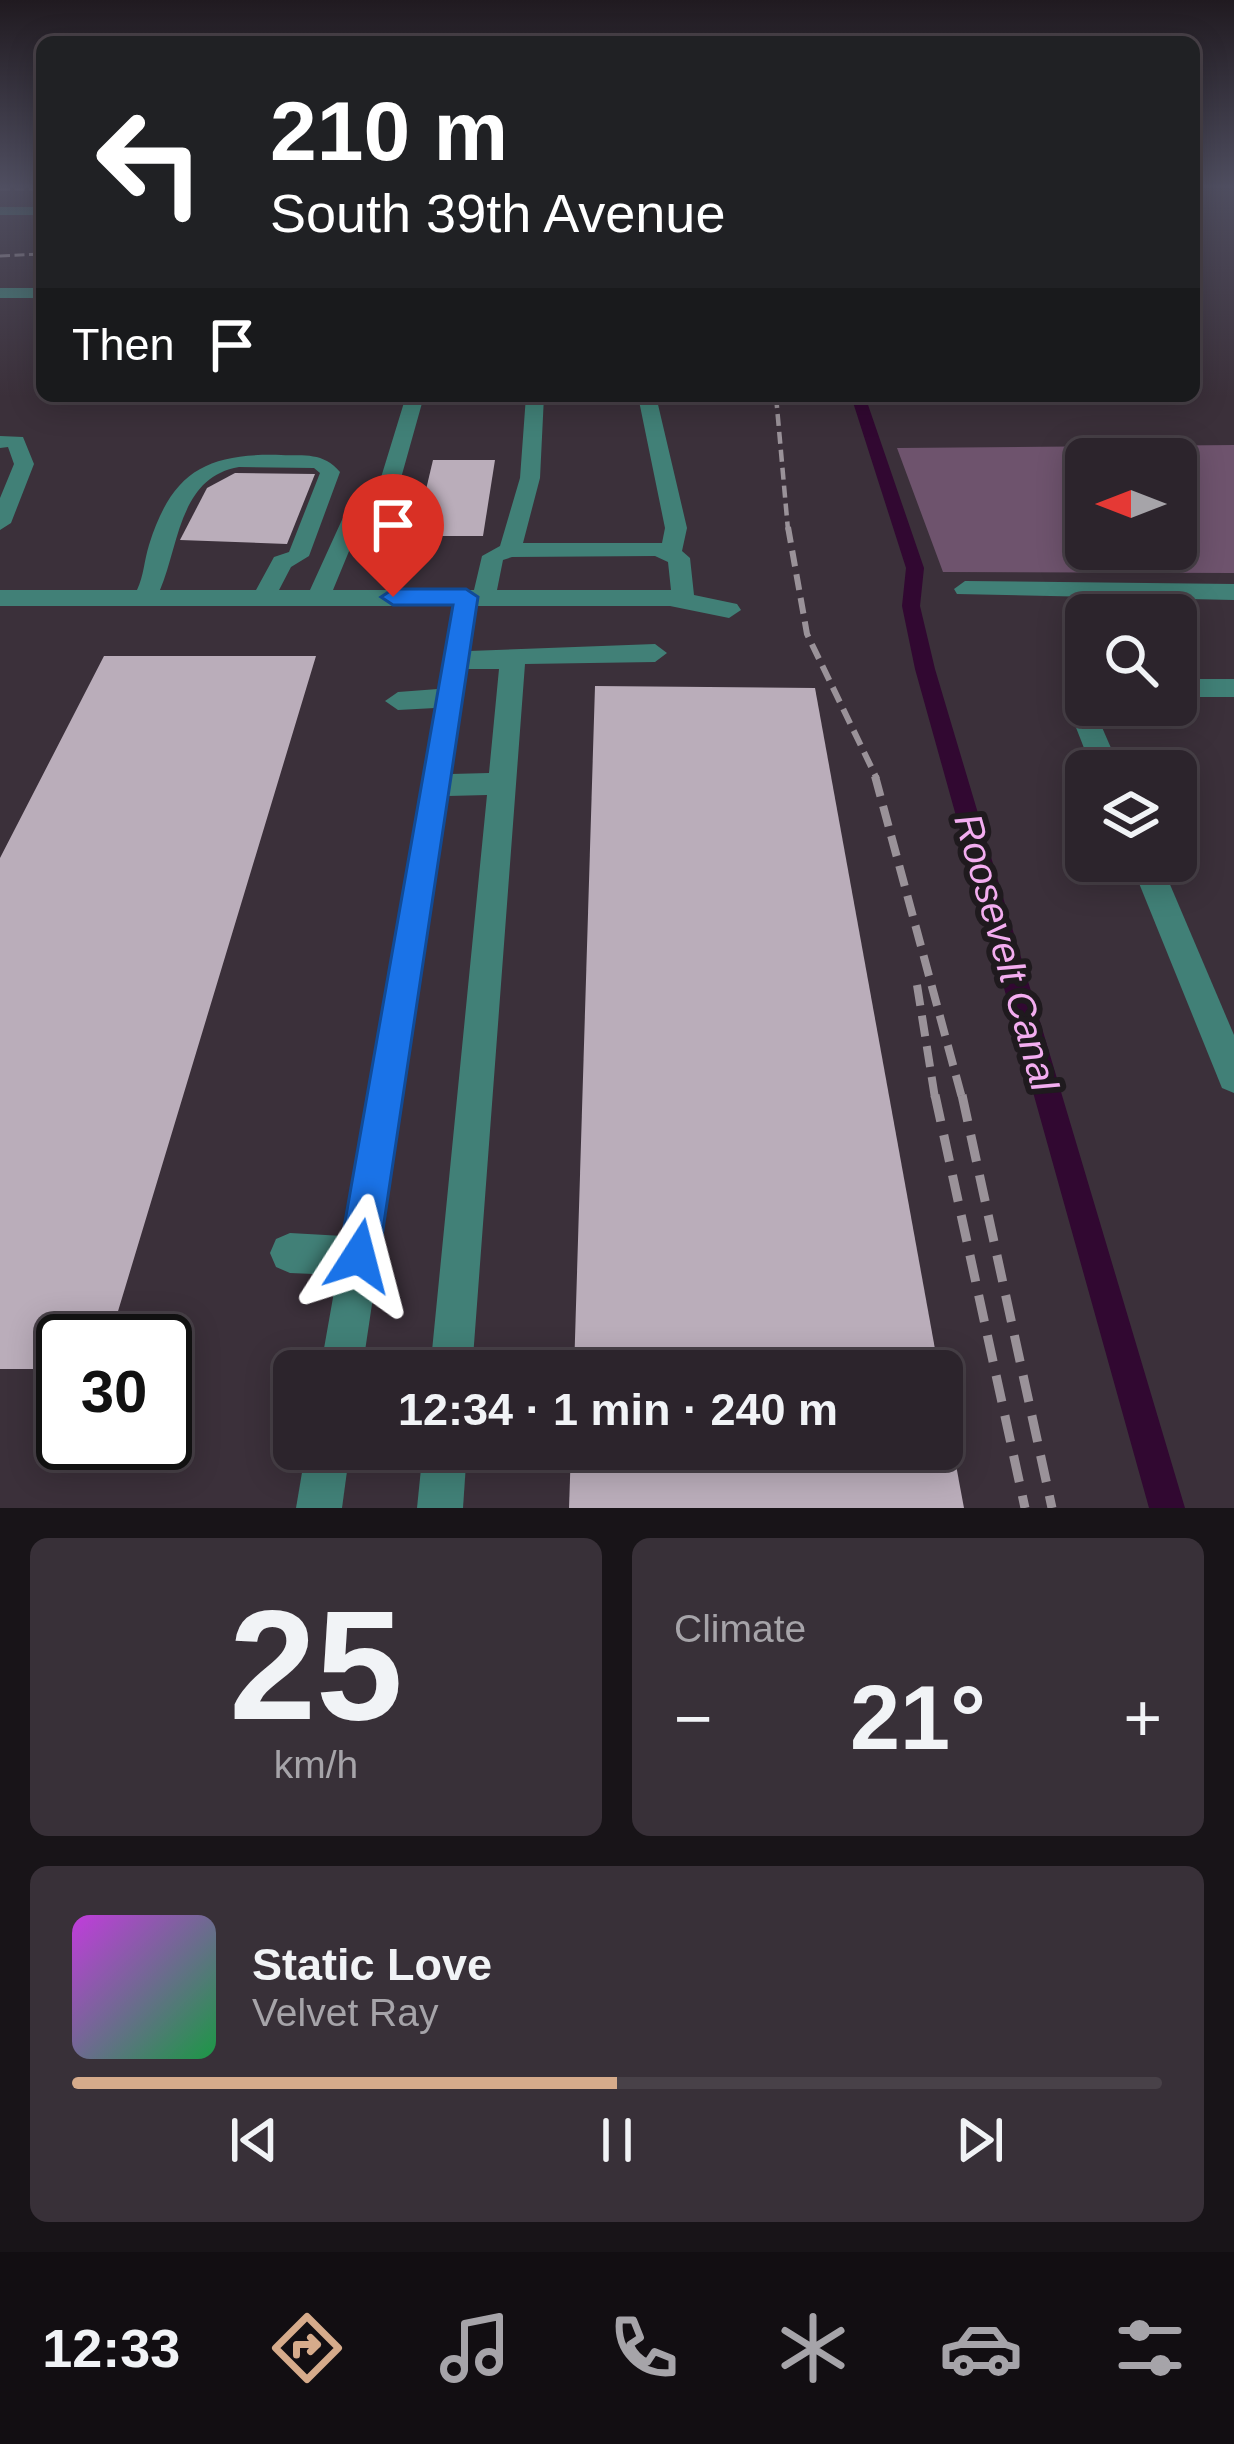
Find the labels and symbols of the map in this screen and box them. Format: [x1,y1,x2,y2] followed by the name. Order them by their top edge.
[1065,438,1197,570] north arrow
[342,474,444,597] pin
[946,809,1067,1097] water label: Roosevelt Canal
[296,1193,422,1319] position arrow
[36,1314,192,1470] speed limit sign: 30

